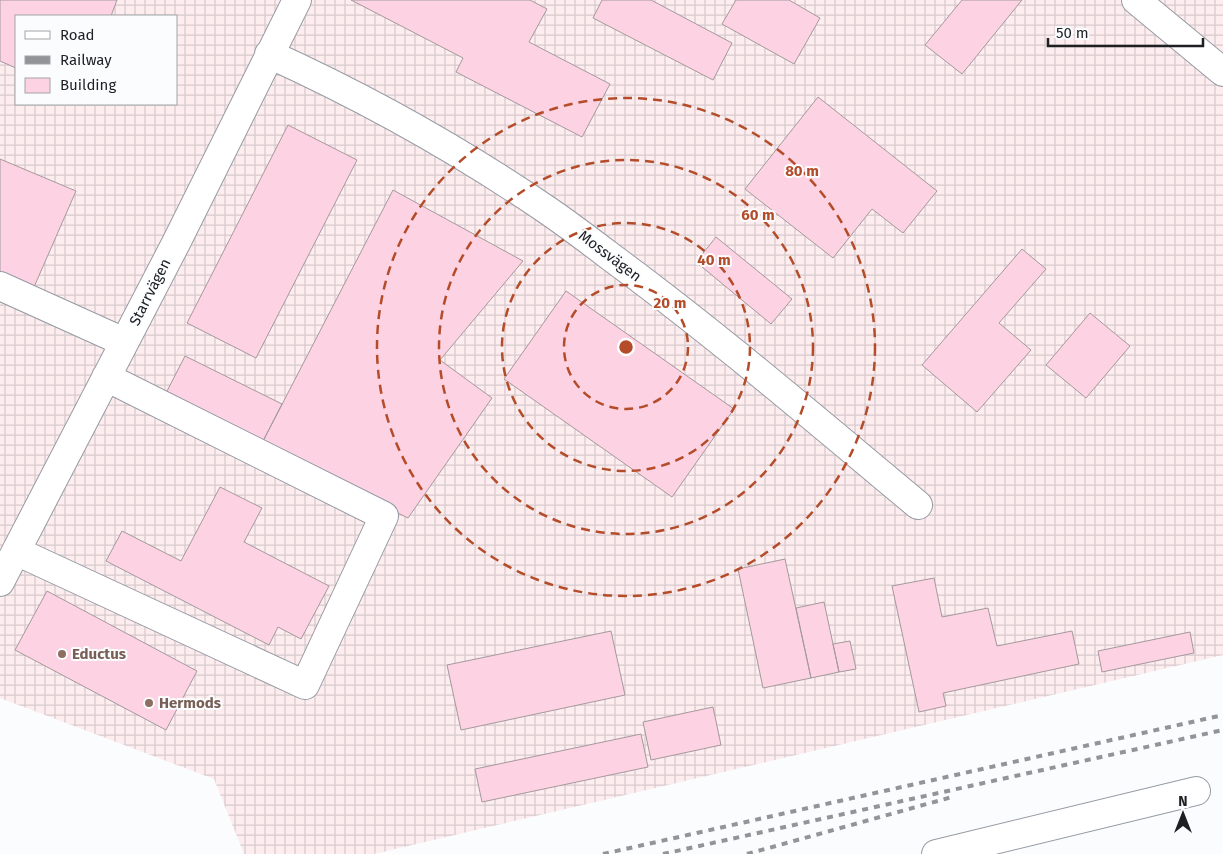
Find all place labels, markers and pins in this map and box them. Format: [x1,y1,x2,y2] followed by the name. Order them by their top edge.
[617,338,635,356] centre of rings
[72,645,126,663] place label: Eductus
[56,648,68,660] marker: Eductus
[159,694,221,712] place label: Hermods
[143,697,155,709] marker: Hermods

